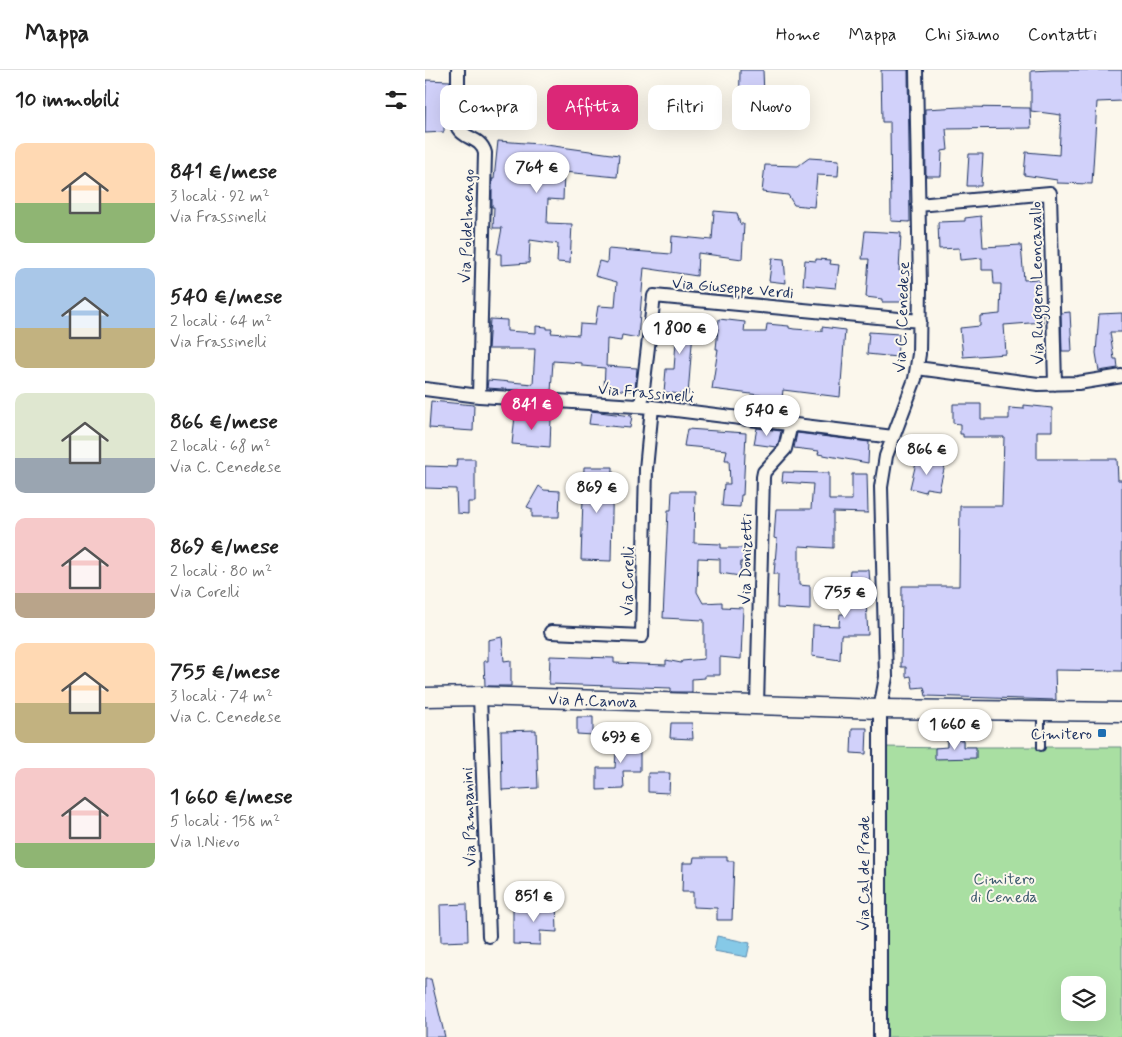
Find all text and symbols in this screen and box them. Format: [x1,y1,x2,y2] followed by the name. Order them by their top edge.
[25,19,89,50] text: Mappa
[776,23,820,47] text: Home
[848,23,897,47] text: Mappa
[925,23,1000,47] text: Chi siamo
[1028,23,1097,47] text: Contatti
[440,85,537,130] chip: Compra
[547,85,638,130] chip: Affitta
[648,85,722,130] chip: Filtri
[732,85,810,130] chip: Nuovo
[15,86,120,114] text: 10 immobili
[382,86,410,114] icon: filters
[502,152,572,194] pin: 764 €
[516,157,558,178] text: 764 €
[170,158,277,186] text: 841 €/mese
[55,163,115,223] icon: home
[455,169,480,283] street label: Via Poldelmengo
[170,186,270,207] text: 3 locali · 92 m²
[1026,201,1050,365] street label: Via Ruggero Leoncavallo
[170,207,267,228] text: Via Frassinelli
[890,261,915,373] street label: Via C. Cenedese
[671,273,795,304] street label: Via Giuseppe Verdi
[170,283,283,311] text: 540 €/mese
[55,288,115,348] icon: home
[170,311,272,332] text: 2 locali · 64 m²
[634,312,726,355] pin: 1 800 €
[653,318,707,339] text: 1 800 €
[170,332,267,353] text: Via Frassinelli
[597,379,695,408] street label: Via Frassinelli
[497,388,567,431] pin: 841 €
[512,394,552,415] text: 841 €
[732,394,802,437] pin: 540 €
[745,400,789,421] text: 540 €
[170,408,278,436] text: 866 €/mese
[55,413,115,473] icon: home
[892,434,962,476] pin: 866 €
[170,436,271,457] text: 2 locali · 68 m²
[907,439,947,460] text: 866 €
[170,457,281,478] text: Via C. Cenedese
[562,472,632,514] pin: 869 €
[576,477,618,498] text: 869 €
[735,513,758,605] street label: Via Donizetti
[170,533,279,561] text: 869 €/mese
[55,538,115,598] icon: home
[617,546,640,616] street label: Via Corelli
[170,561,272,582] text: 2 locali · 80 m²
[810,576,880,619] pin: 755 €
[170,582,240,603] text: Via Corelli
[824,582,866,603] text: 755 €
[170,658,280,686] text: 755 €/mese
[55,663,115,723] icon: home
[170,686,273,707] text: 3 locali · 74 m²
[548,689,638,713] street label: Via A.Canova
[170,707,281,728] text: Via C. Cenedese
[909,708,1001,751] pin: 1 660 €
[929,714,981,735] text: 1 660 €
[586,722,656,764] pin: 693 €
[1030,724,1092,745] place label: Cimitero
[601,727,641,748] text: 693 €
[1096,727,1108,739] marker: Cimitero
[457,767,482,867] street label: Via Pampanini
[170,783,293,811] text: 1 660 €/mese
[55,788,115,848] icon: home
[170,811,280,832] text: 5 locali · 158 m²
[854,815,875,931] street label: Via Cal de Prade
[170,832,240,853] text: Via I.Nievo
[971,869,1037,908] park label: Cimitero di Ceneda
[499,880,569,923] pin: 851 €
[515,886,553,907] text: 851 €
[1061,976,1106,1021] map controls
[1061,976,1106,1021] button: layers

